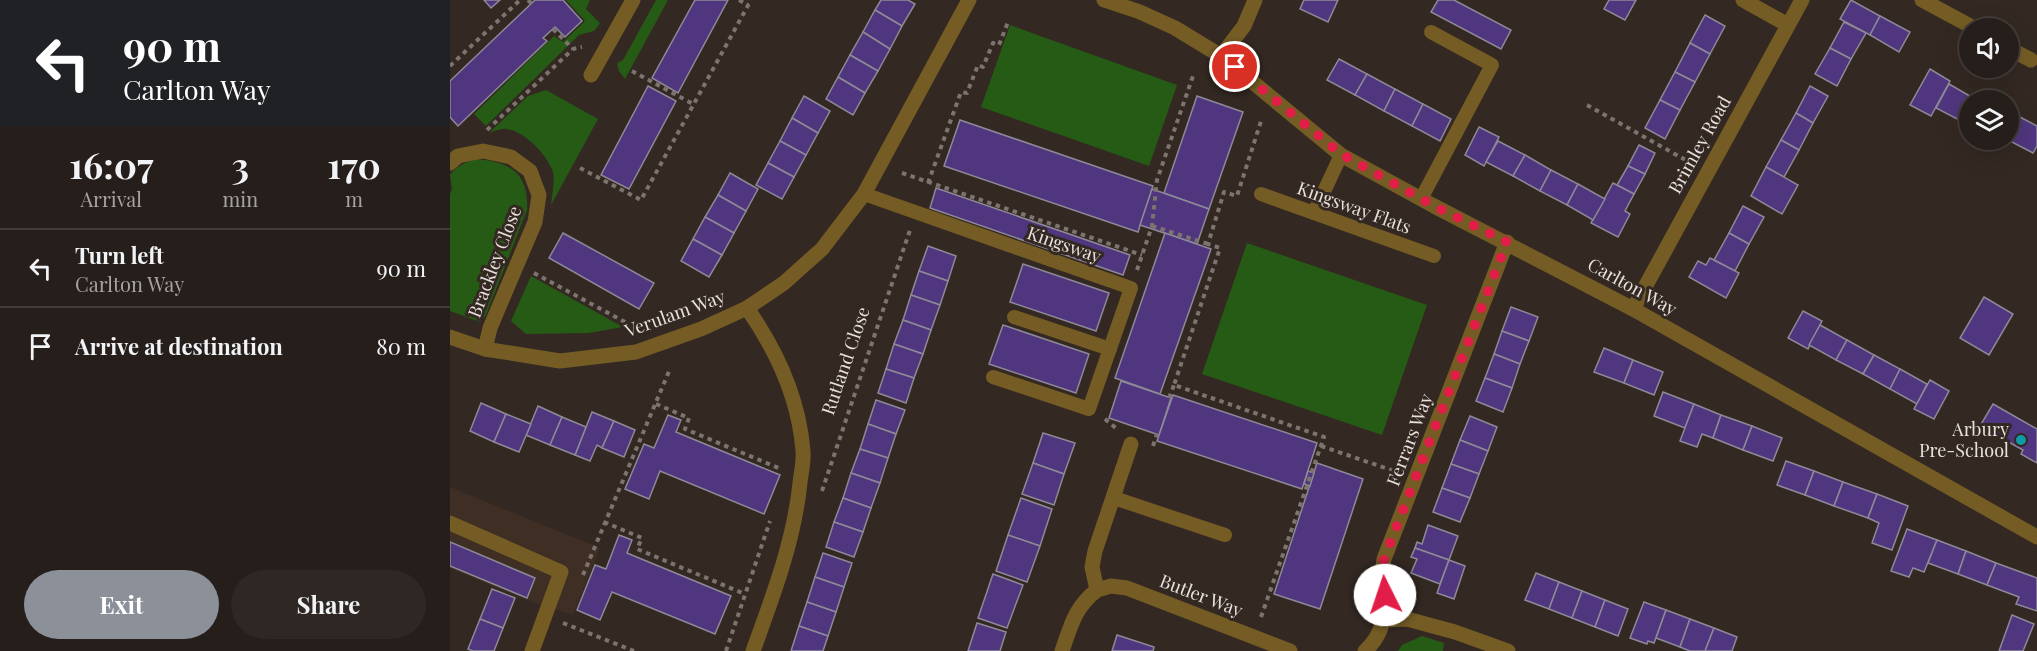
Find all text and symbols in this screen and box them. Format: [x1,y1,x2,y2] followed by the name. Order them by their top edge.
[123,17,221,73] text: 90 m
[1959,18,2019,150] map controls
[1959,18,2019,78] button: sound
[24,24,102,102] icon: left
[1209,41,1260,92] pin
[1218,50,1251,83] icon: arrive
[123,71,271,107] text: Carlton Way
[1959,90,2019,150] button: layers
[1662,91,1736,198] street label: Brimley Road
[69,140,153,188] text: 16:07
[232,140,249,188] text: 3
[327,140,381,188] text: 170
[1294,175,1415,239] street label: Kingsway Flats
[80,185,142,212] text: Arrival
[223,185,258,212] text: min
[345,185,363,212] text: m
[462,202,526,321] street label: Brackley Close
[1024,220,1105,268] street label: Kingsway
[75,240,164,270] text: Turn left
[24,252,57,285] icon: left
[1584,252,1681,320] street label: Carlton Way
[377,253,426,283] text: 90 m
[75,270,184,297] text: Carlton Way
[620,284,728,343] street label: Verulam Way
[815,304,875,418] street label: Rutland Close
[24,330,57,363] icon: arrive
[75,331,283,361] text: Arrive at destination
[376,331,426,361] text: 80 m
[1380,390,1438,489] street label: Ferrars Way
[1919,417,2009,462] place label: Arbury Pre-School
[2014,433,2028,447] marker: Arbury Pre-School
[1353,563,1417,627] position arrow
[1156,568,1246,622] street label: Butler Way
[24,570,219,639] button: Exit
[231,570,426,639] button: Share

